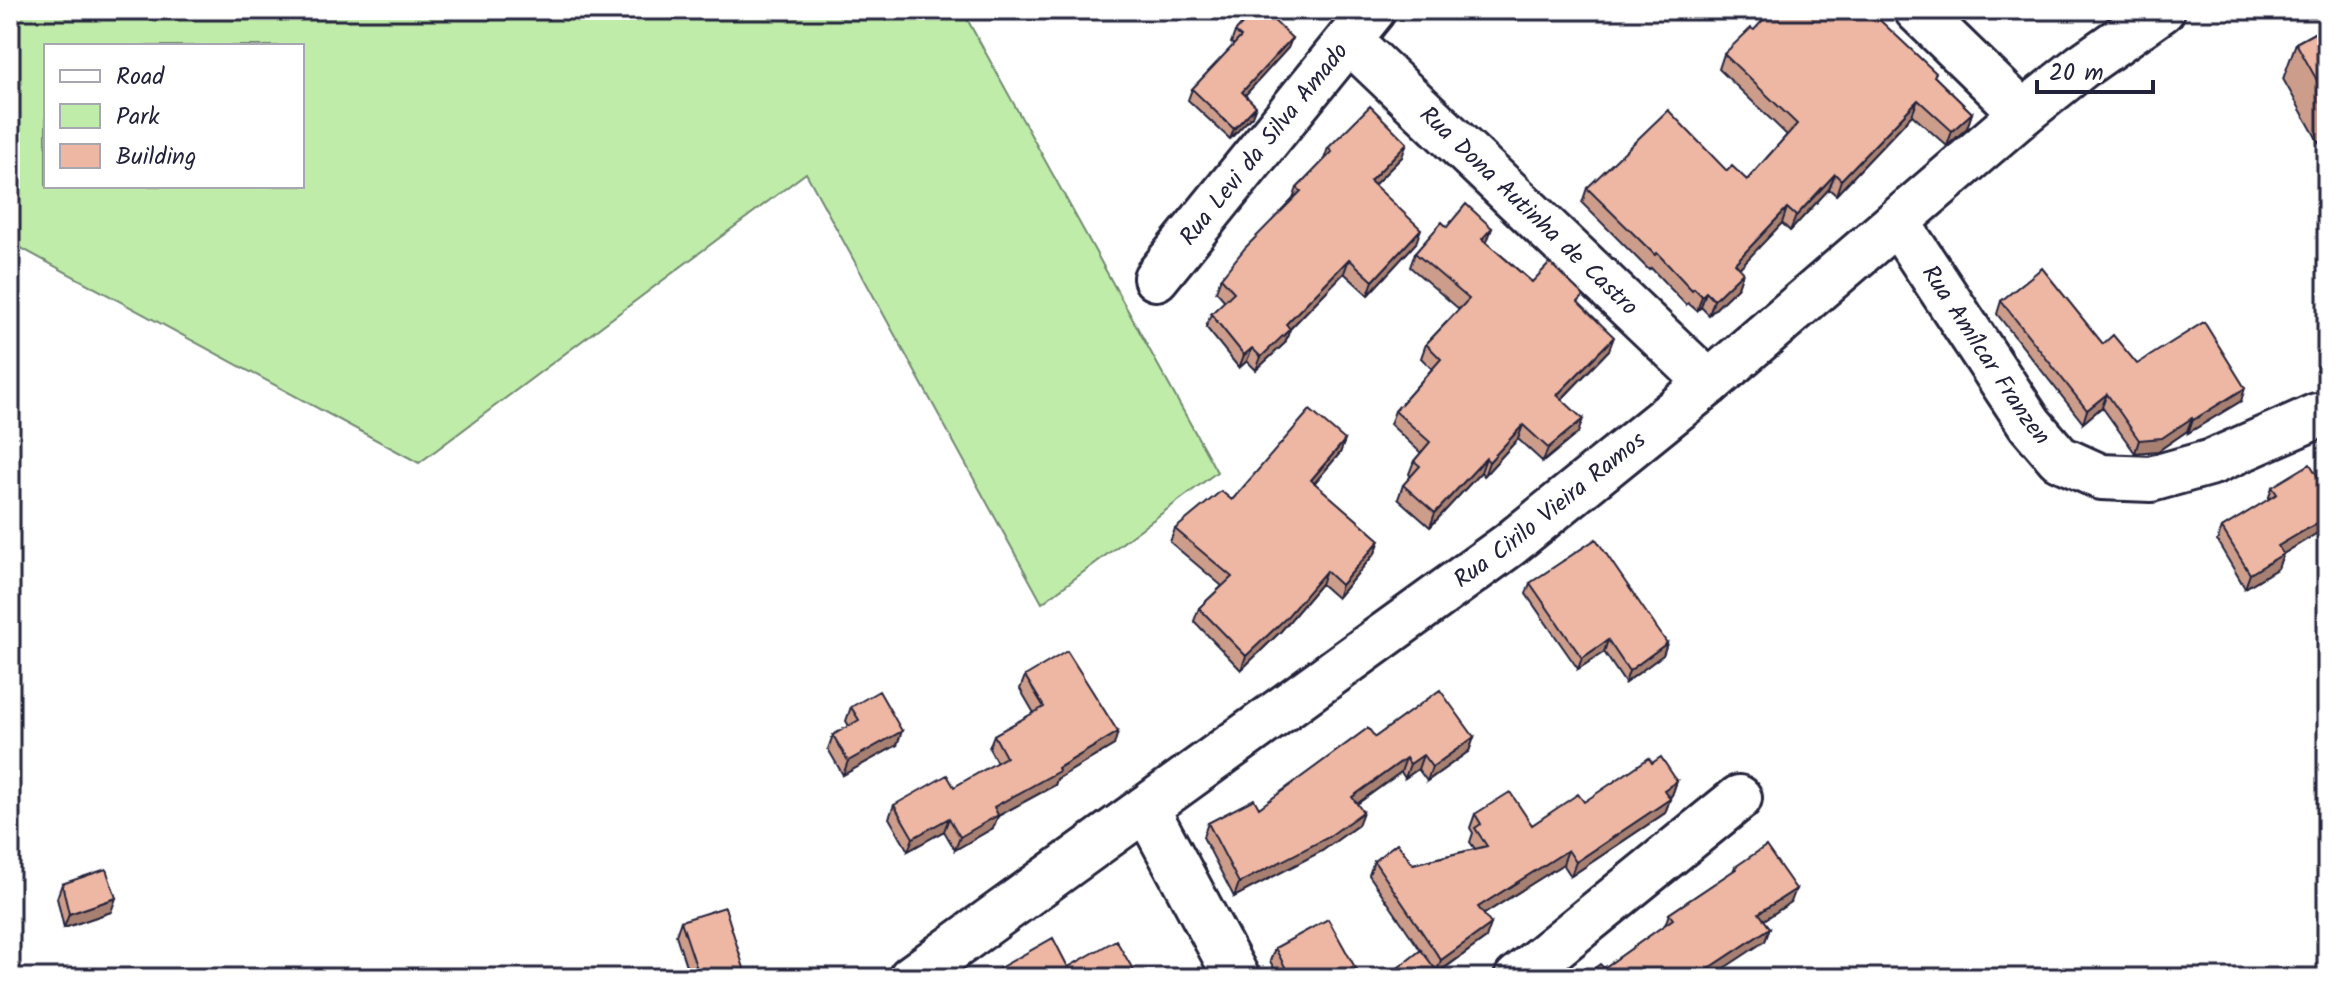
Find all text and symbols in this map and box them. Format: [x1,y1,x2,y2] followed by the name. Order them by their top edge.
[1170,34,1359,255] street label: Rua Levi da Silva Amado
[44,44,304,188] legend
[2037,44,2153,94] scale bar
[2049,54,2104,93] text: 20 m
[116,58,165,97] text: Road
[1410,97,1647,326] street label: Rua Dona Autinha de Castro
[116,98,160,137] text: Park
[116,138,196,177] text: Building
[1911,257,2060,454] street label: Rua Amílcar Franzen
[1445,422,1655,599] street label: Rua Cirilo Vieira Ramos

